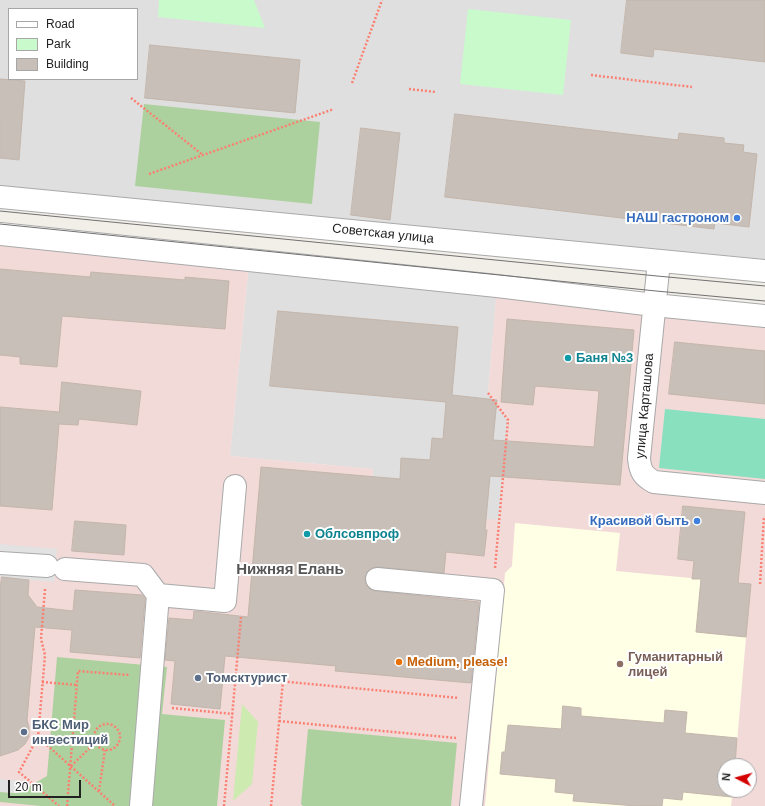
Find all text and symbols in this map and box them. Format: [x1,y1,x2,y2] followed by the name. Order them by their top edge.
[8,8,138,80] legend
[46,17,75,31] text: Road
[46,37,71,51] text: Park
[46,57,89,71] text: Building
[626,210,729,226] place label: НАШ гастроном
[732,213,742,223] marker: НАШ гастроном
[331,221,435,247] street label: Советская улица
[576,350,633,366] place label: Баня №3
[563,353,573,363] marker: Баня №3
[633,353,657,459] street label: улица Карташова
[590,513,689,529] place label: Красивой быть
[692,516,702,526] marker: Красивой быть
[315,526,399,542] place label: Облсовпроф
[302,529,312,539] marker: Облсовпроф
[236,561,344,579] district label: Нижняя Елань
[628,649,723,680] place label: Гуманитарный лицей
[407,654,508,670] place label: Medium, please!
[394,657,404,667] marker: Medium, please!
[615,659,625,669] marker: Гуманитарный лицей
[206,670,287,686] place label: Томсктурист
[193,673,203,683] marker: Томсктурист
[32,717,108,748] place label: БКС Мир инвестиций
[19,727,29,737] marker: БКС Мир инвестиций
[717,758,757,798] north arrow
[10,772,83,798] scale bar
[720,772,732,781] text: N
[15,780,42,794] text: 20 m

